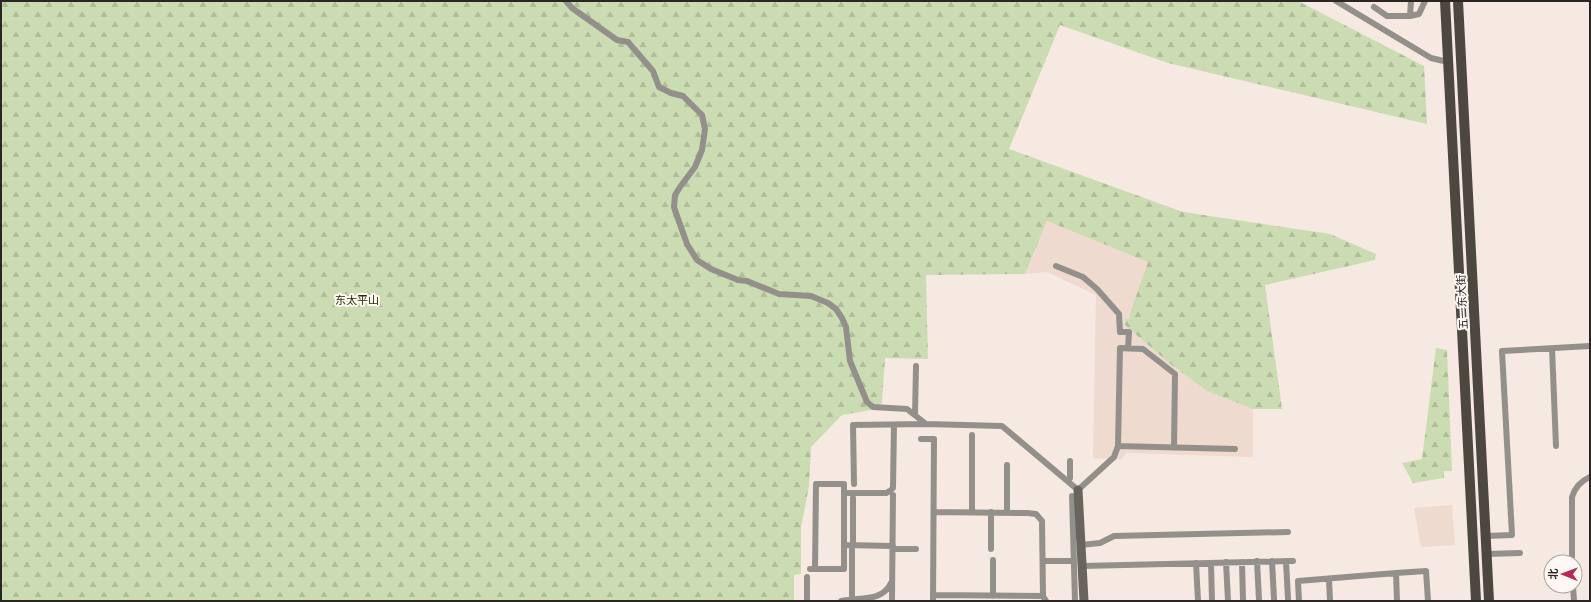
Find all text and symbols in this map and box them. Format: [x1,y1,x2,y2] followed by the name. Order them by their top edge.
[1455,274,1469,330] street label: 五一东大街
[335,294,379,306] park label: 东太平山
[1543,554,1583,594] north arrow
[1547,568,1559,579] text: 北

